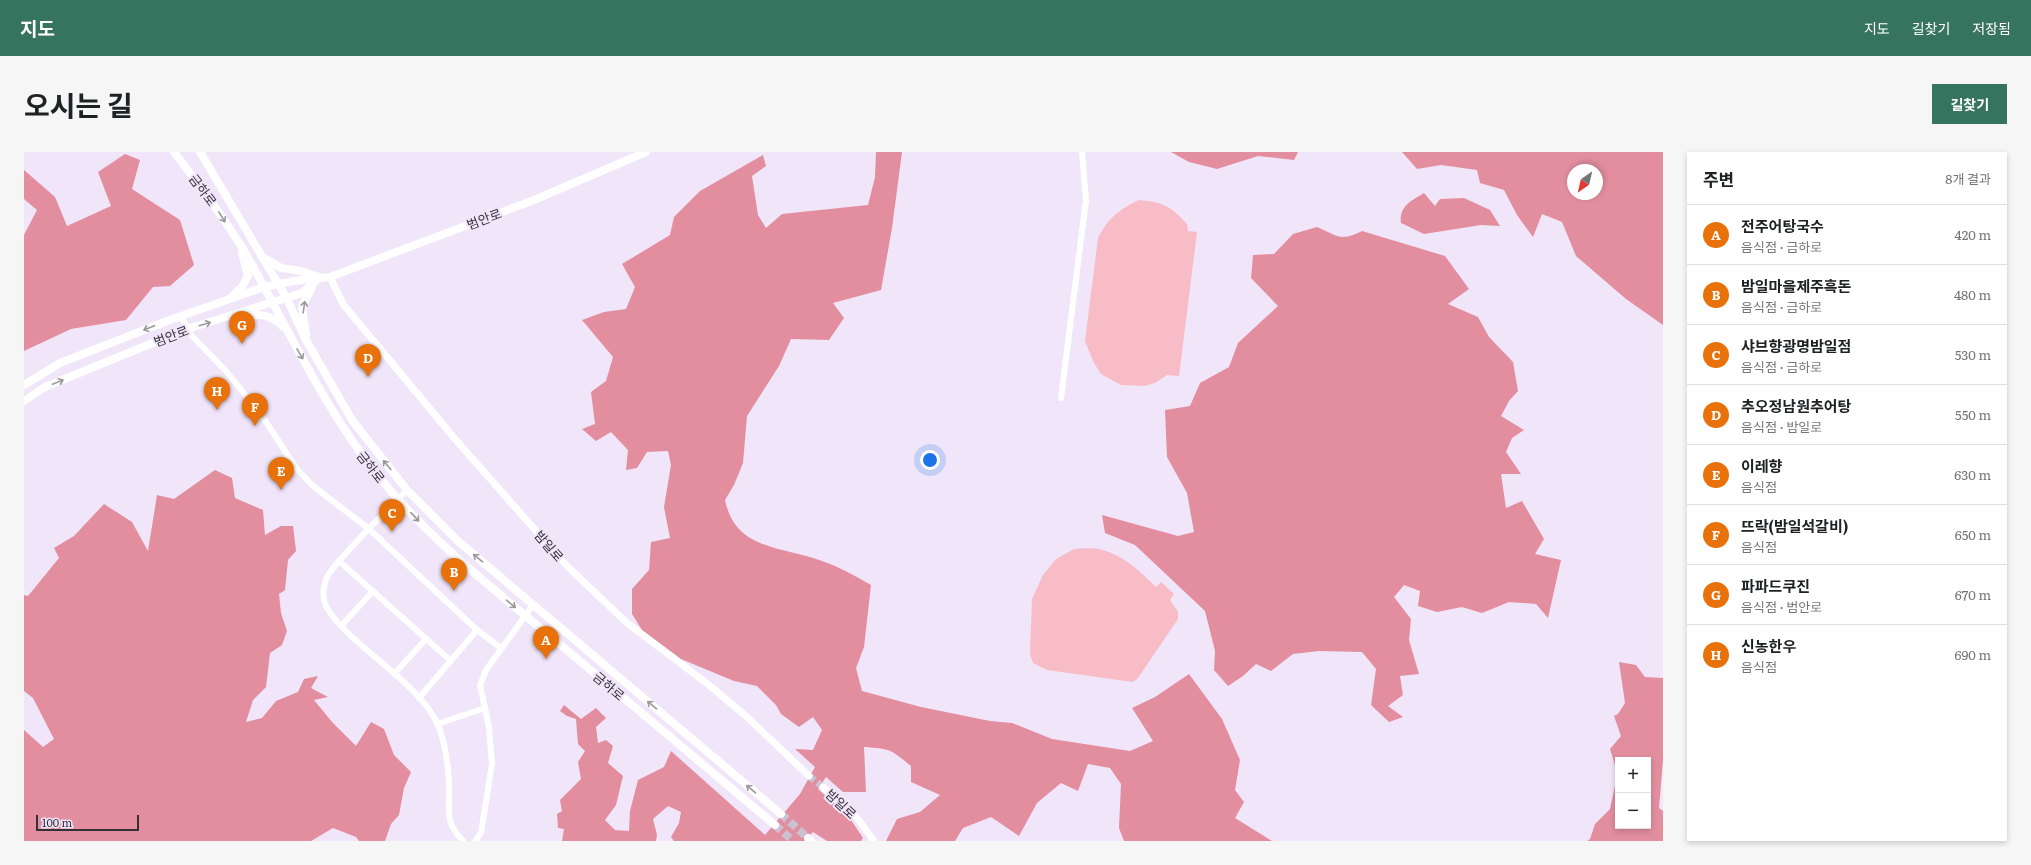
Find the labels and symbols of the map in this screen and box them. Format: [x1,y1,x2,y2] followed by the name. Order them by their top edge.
[1567,164,1603,200] north arrow
[185,170,222,210] street label: 금하로
[464,203,504,234] street label: 범안로
[219,211,227,223] one-way arrow
[300,300,308,313] one-way arrow
[229,311,255,344] pin: G
[151,320,191,351] street label: 범안로
[198,320,211,327] one-way arrow
[143,325,155,333] one-way arrow
[355,344,381,377] pin: D
[297,348,305,360] one-way arrow
[51,377,63,385] one-way arrow
[204,377,230,410] pin: H
[242,393,268,426] pin: F
[353,447,390,487] street label: 금하로
[920,450,940,470] your location
[268,457,294,490] pin: E
[382,460,391,471] one-way arrow
[379,499,405,532] pin: C
[410,512,419,522] one-way arrow
[530,526,568,565] street label: 밤일로
[472,554,483,563] one-way arrow
[441,558,467,591] pin: B
[506,600,517,608] one-way arrow
[533,626,559,659] pin: A
[589,667,629,704] street label: 금하로
[647,701,657,710] one-way arrow
[822,784,861,823] street label: 밤일로
[746,785,756,794] one-way arrow
[36,813,139,832] scale bar

